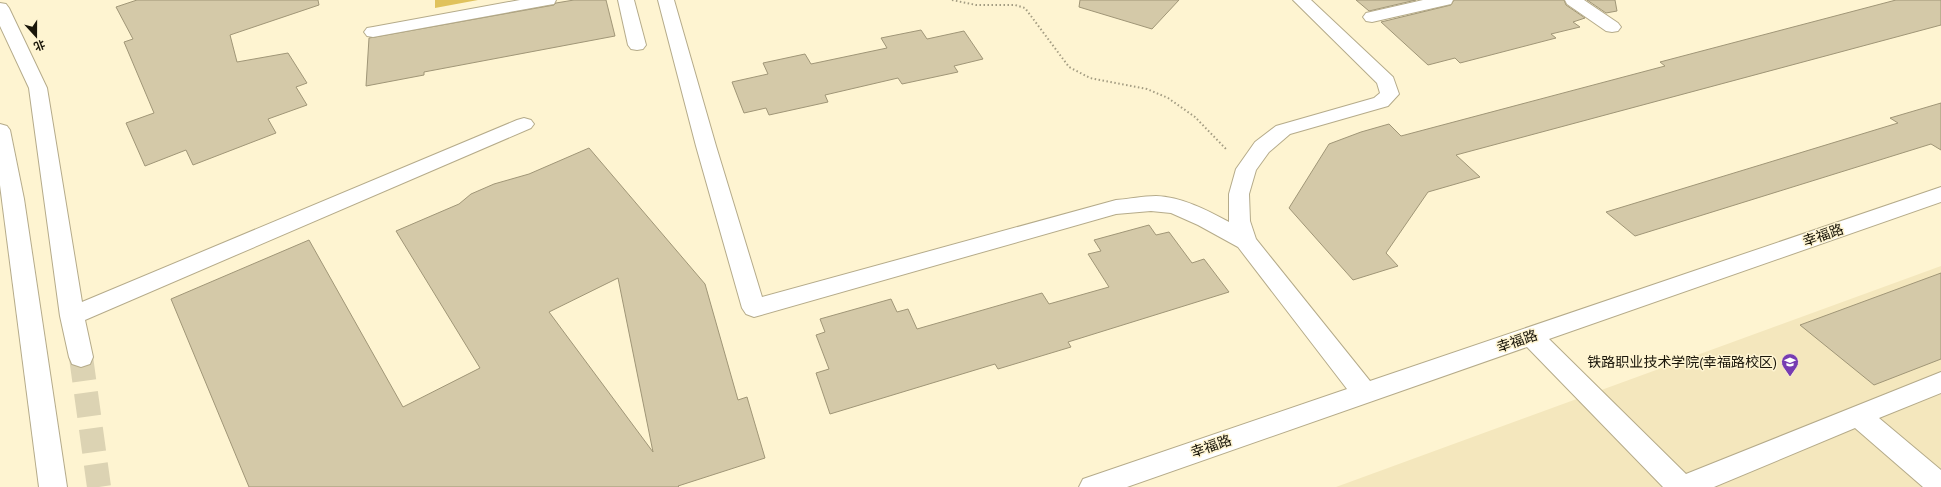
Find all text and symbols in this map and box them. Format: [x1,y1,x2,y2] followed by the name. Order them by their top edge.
[16,16,56,56] north arrow
[32,37,47,54] text: 北
[1800,220,1846,250] street label: 幸福路
[1494,326,1540,356] street label: 幸福路
[1780,352,1800,377] school or university icon: 铁路职业技术学院(幸福路校区)
[1587,353,1777,371] place label: 铁路职业技术学院(幸福路校区)
[1188,431,1234,461] street label: 幸福路

